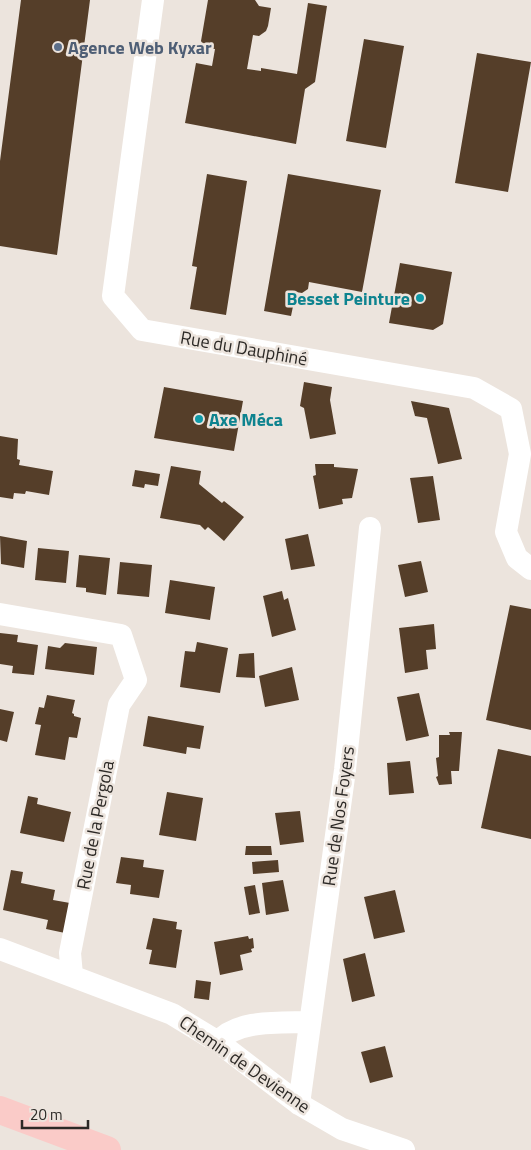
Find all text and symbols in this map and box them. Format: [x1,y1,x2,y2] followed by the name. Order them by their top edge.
[68,34,212,61] place label: Agence Web Kyxar
[52,41,64,53] marker: Agence Web Kyxar
[286,285,410,312] place label: Besset Peinture
[414,292,426,304] marker: Besset Peinture
[178,324,310,372] street label: Rue du Dauphiné
[209,406,283,433] place label: Axe Méca
[193,413,205,425] marker: Axe Méca
[315,744,361,888] street label: Rue de Nos Foyers
[69,758,121,892] street label: Rue de la Pergola
[174,1009,316,1119] street label: Chemin de Devienne
[22,1098,89,1130] scale bar
[30,1103,63,1126] text: 20 m

